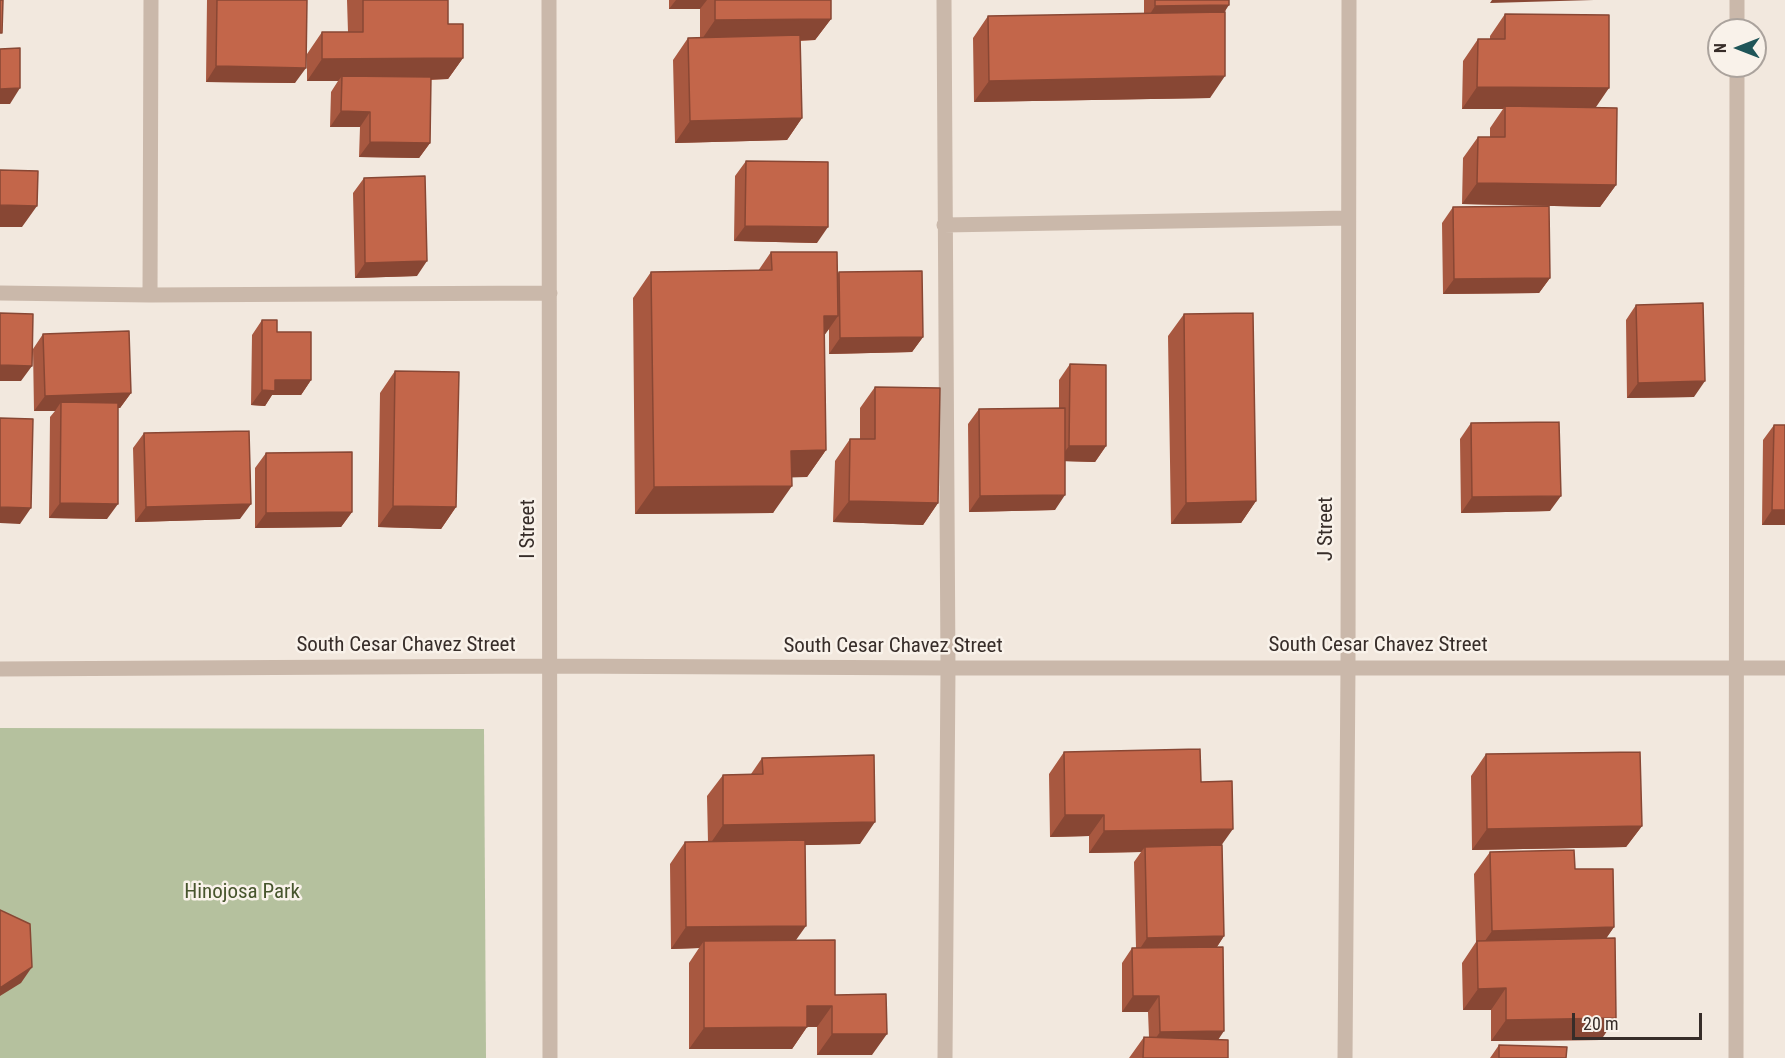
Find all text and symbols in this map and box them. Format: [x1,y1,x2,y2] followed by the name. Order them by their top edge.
[1707,18,1767,78] north arrow
[1711,43,1730,53] text: N
[1314,497,1340,561] street label: J Street
[516,499,542,559] street label: I Street
[296,633,516,659] street label: South Cesar Chavez Street
[1268,633,1488,659] street label: South Cesar Chavez Street
[783,634,1003,660] street label: South Cesar Chavez Street
[184,880,300,906] park label: Hinojosa Park
[1575,1001,1706,1039] scale bar
[1583,1013,1618,1034] text: 20 m

